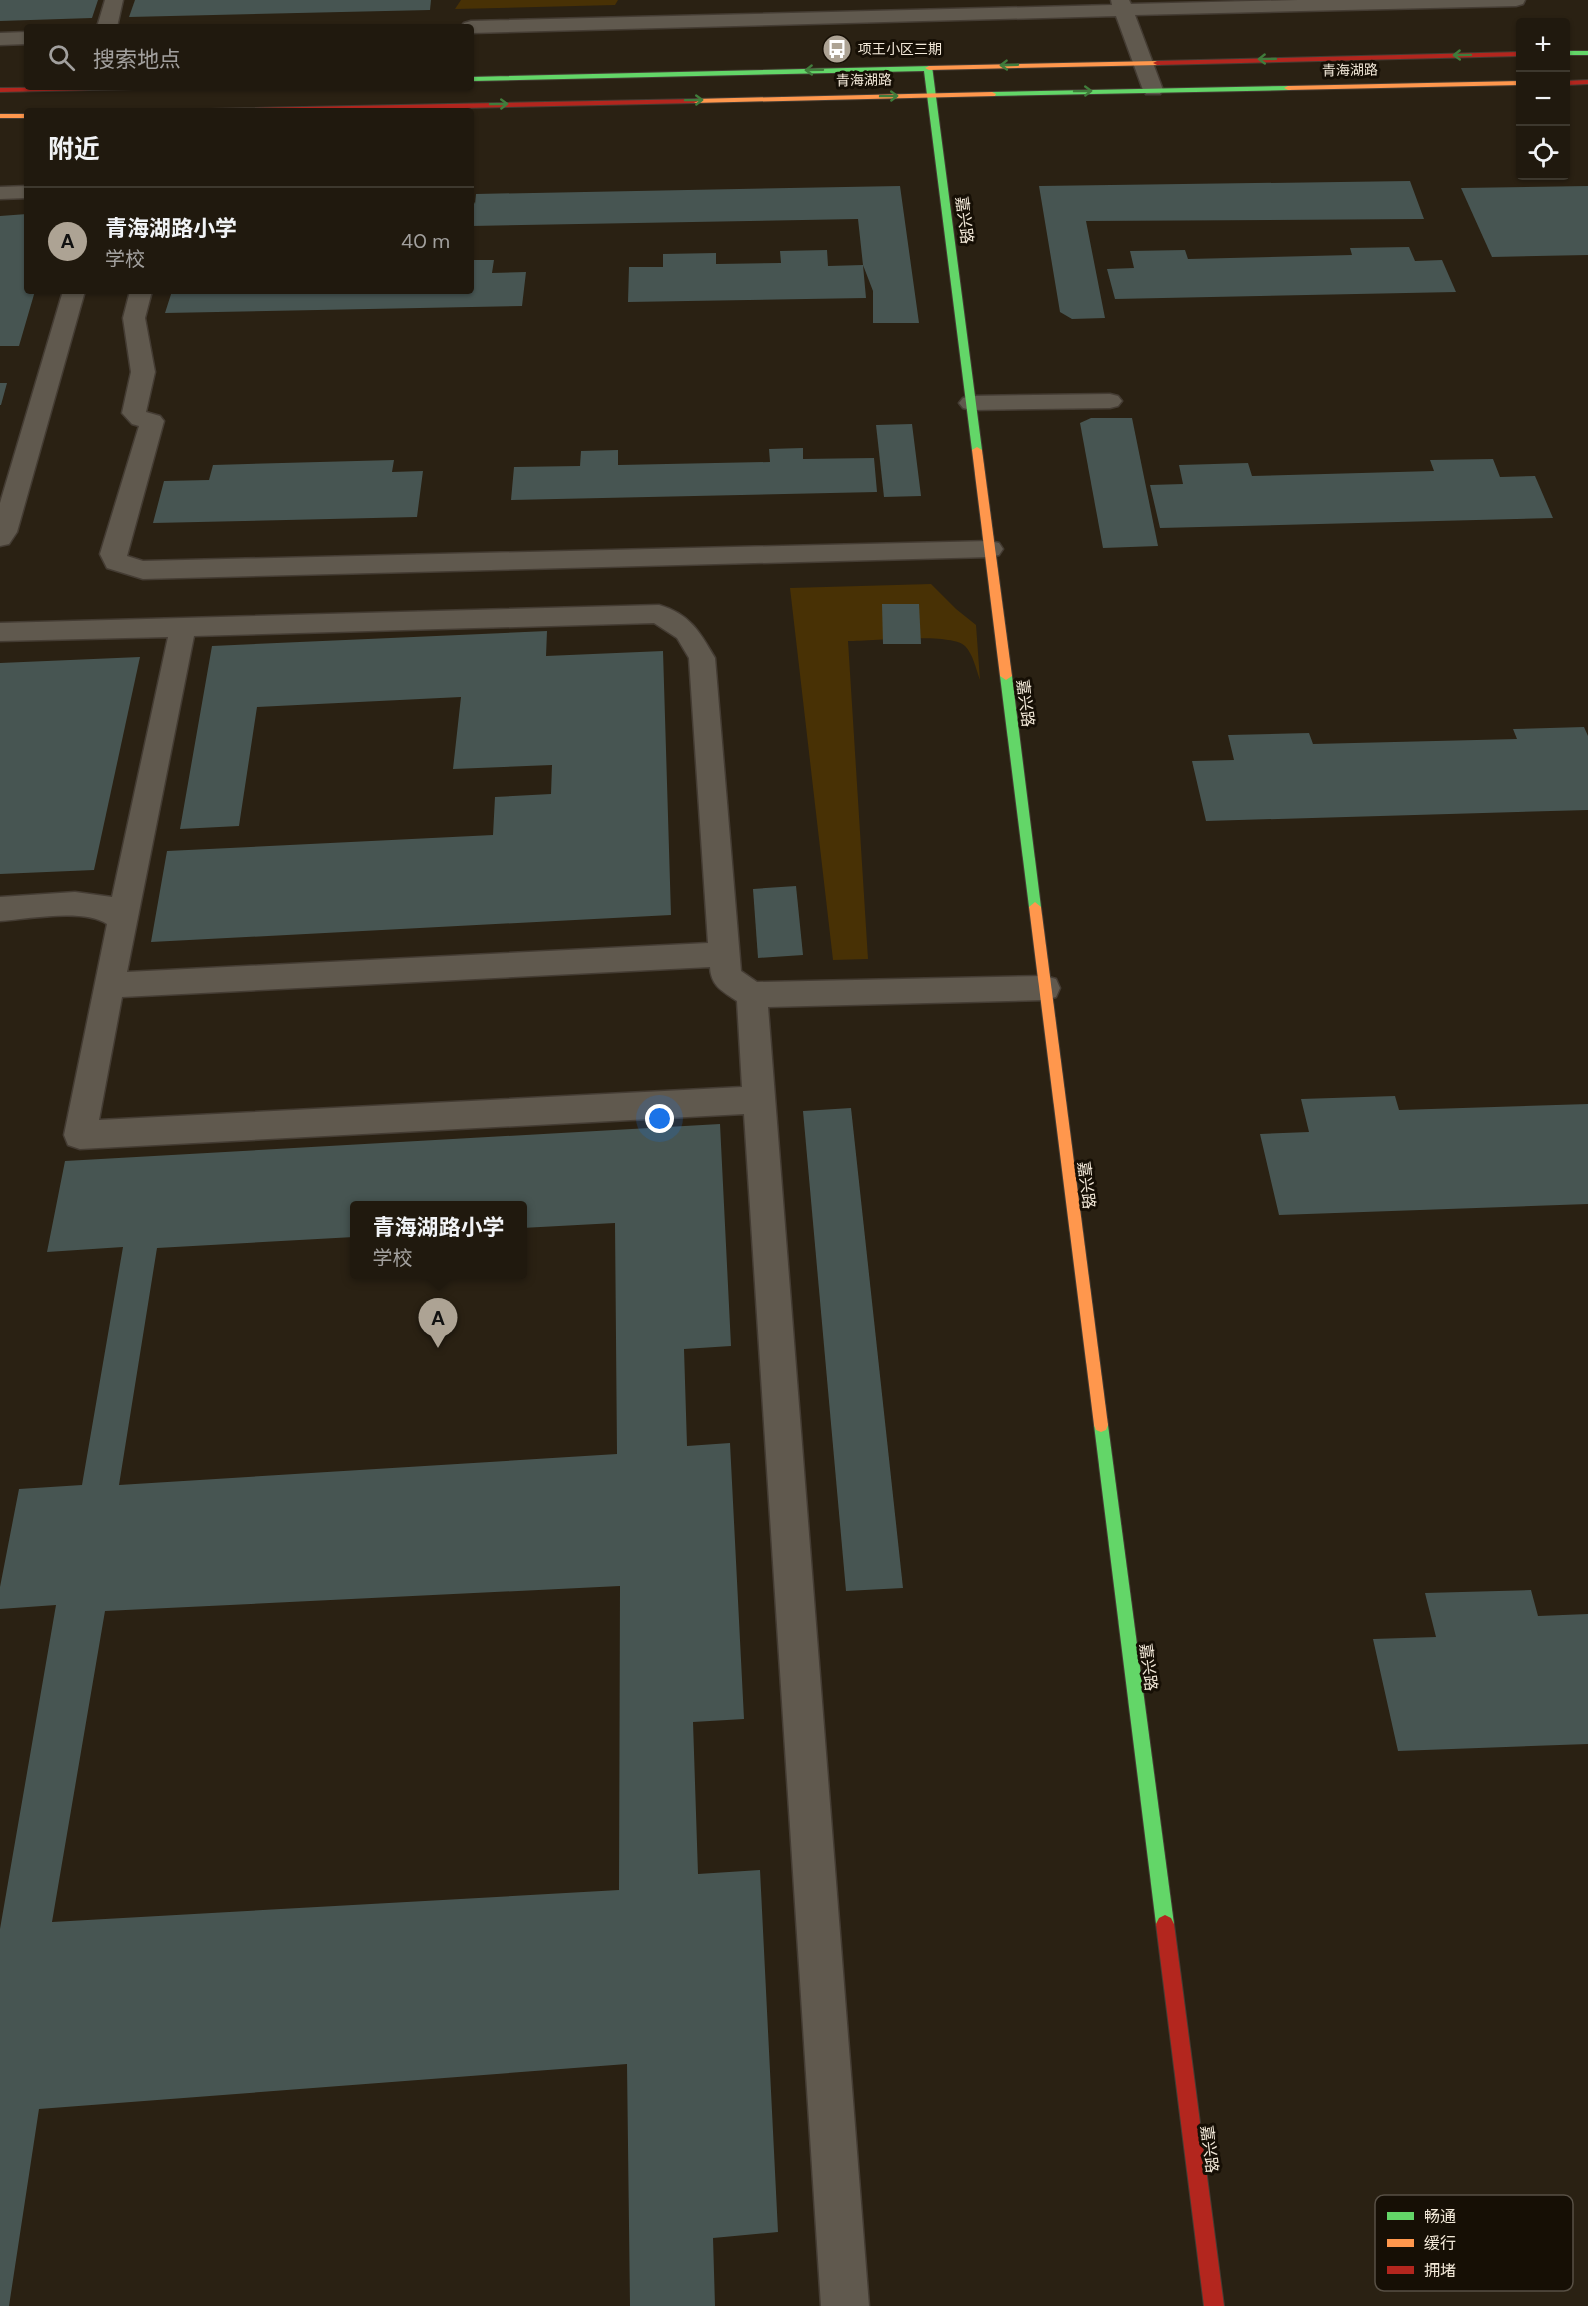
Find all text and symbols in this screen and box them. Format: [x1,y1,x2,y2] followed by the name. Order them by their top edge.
[1516,18,1570,180] map controls
[1516,18,1570,72] button: +
[24,24,474,90] search box
[821,33,853,65] bus stop icon: 项王小区三期
[858,40,942,58] place label: 项王小区三期
[45,41,78,74] icon: search
[93,45,181,74] text: 搜索地点
[1453,49,1473,61] one-way arrow
[1258,53,1278,65] one-way arrow
[1000,60,1020,71] one-way arrow
[1322,61,1378,79] street label: 青海湖路
[805,65,825,76] one-way arrow
[836,71,892,89] street label: 青海湖路
[1516,72,1570,126] button: −
[1073,85,1093,97] one-way arrow
[878,90,898,101] one-way arrow
[683,94,703,106] one-way arrow
[488,99,508,110] one-way arrow
[1516,126,1570,180] button: locate
[48,132,100,166] text: 附近
[951,195,978,245] street label: 嘉兴路
[105,214,237,243] text: 青海湖路小学
[60,228,75,254] text: A
[401,228,450,254] text: 40 m
[105,246,145,272] text: 学校
[1012,678,1039,728] street label: 嘉兴路
[645,1104,674,1133] your location
[1073,1160,1100,1210] street label: 嘉兴路
[350,1201,527,1279] popup
[372,1213,505,1242] text: 青海湖路小学
[372,1245,412,1271] text: 学校
[418,1298,458,1348] pin: A
[1135,1642,1162,1692] street label: 嘉兴路
[1196,2124,1223,2174] street label: 嘉兴路
[1375,2195,1573,2291] legend
[1424,2206,1456,2227] text: 畅通
[1424,2233,1456,2254] text: 缓行
[1424,2260,1456,2281] text: 拥堵

